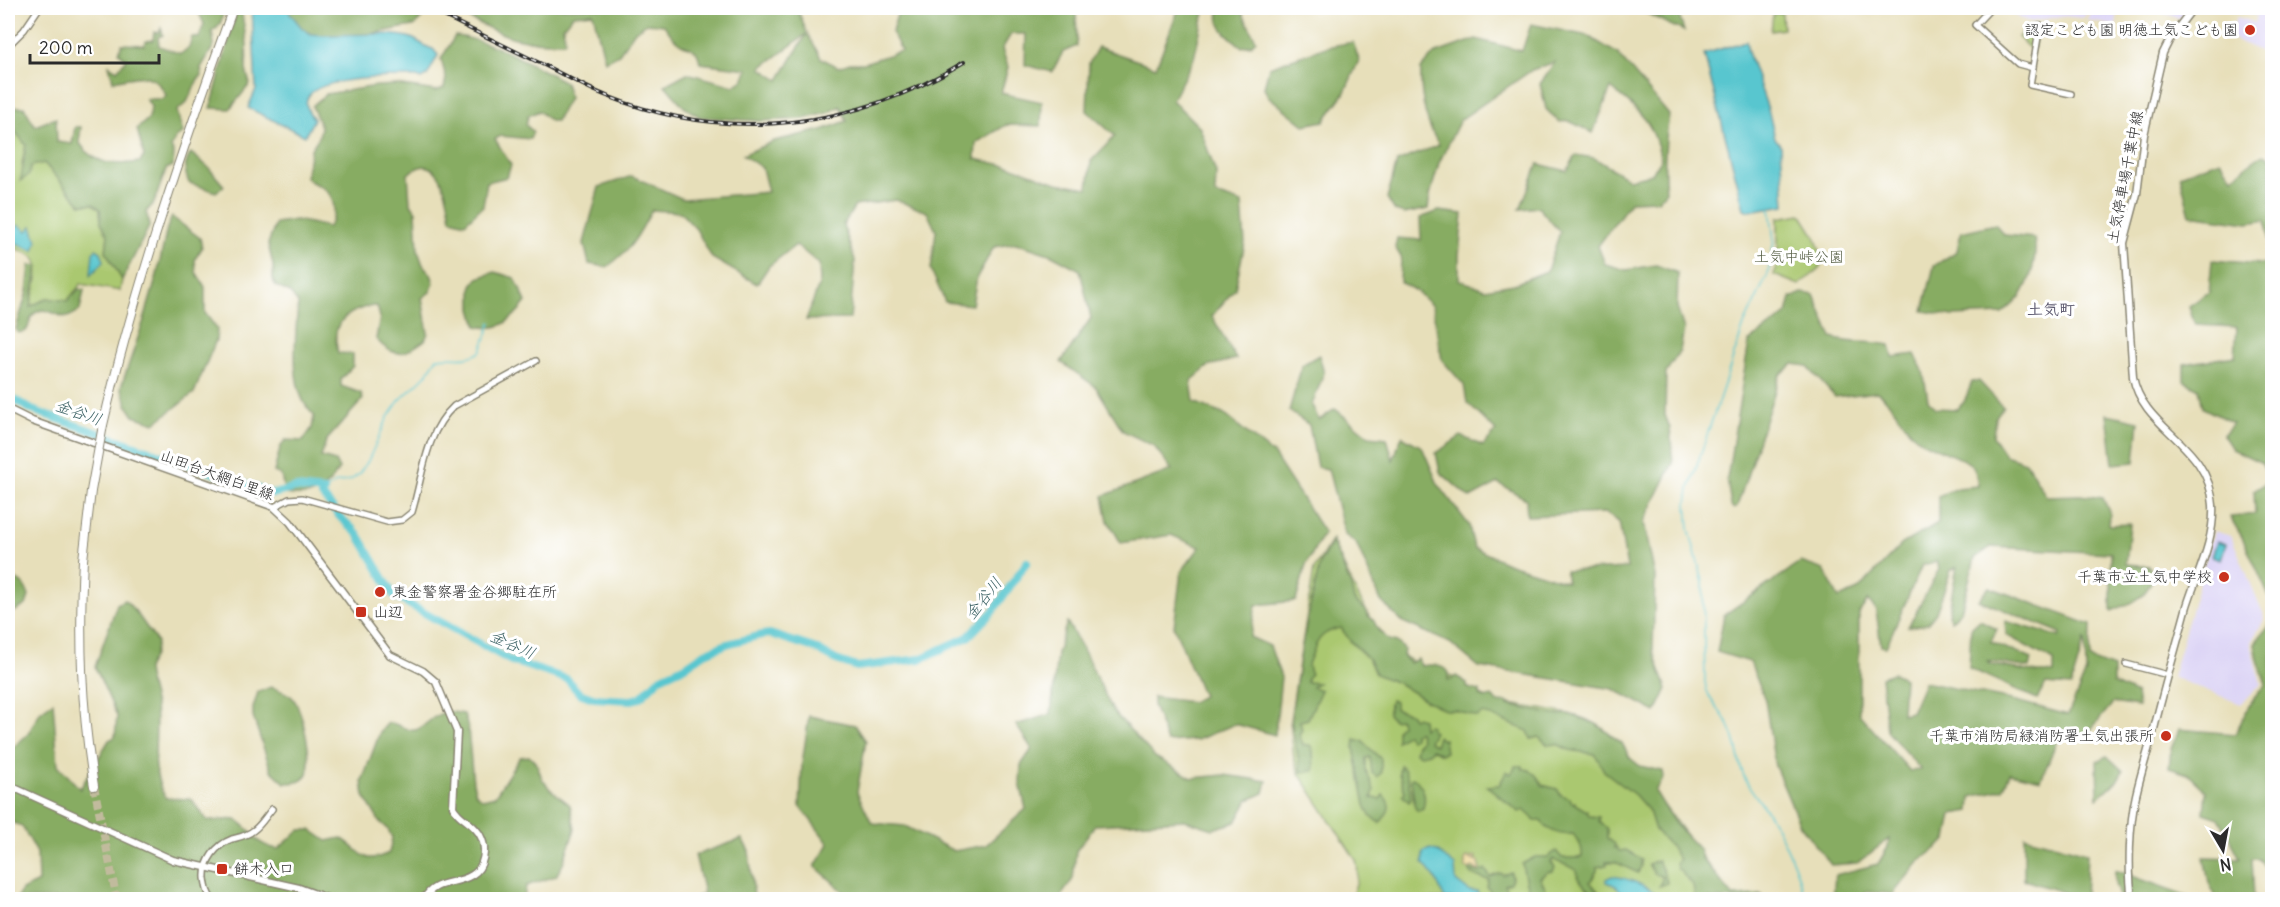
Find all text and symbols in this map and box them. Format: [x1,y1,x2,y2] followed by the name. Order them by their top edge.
[2024,20,2238,39] place label: 認定こども園 明徳土気こども園
[2243,23,2257,37] marker: 認定こども園 明徳土気こども園
[30,27,159,65] scale bar
[39,36,93,59] text: 200 m
[2102,109,2147,245] street label: 土気停車場千葉中線
[1754,247,1844,266] park label: 土気中峠公園
[2027,299,2075,319] district label: 土気町
[53,395,105,429] water label: 金谷川
[158,445,277,504] street label: 山田台大網白里線
[2077,567,2212,586] place label: 千葉市立土気中学校
[2217,570,2231,584] marker: 千葉市立土気中学校
[960,573,1006,623] water label: 金谷川
[392,582,557,601] place label: 東金警察署金谷郷駐在所
[373,585,387,599] marker: 東金警察署金谷郷駐在所
[373,602,403,621] place label: 山辺
[354,605,368,619] marker: 山辺
[487,625,539,663] water label: 金谷川
[1929,726,2154,745] place label: 千葉市消防局緑消防署土気出張所
[2159,729,2173,743] marker: 千葉市消防局緑消防署土気出張所
[2193,820,2253,880] north arrow
[2218,854,2233,876] text: N
[234,859,294,878] place label: 餅木入口
[215,862,229,876] marker: 餅木入口

